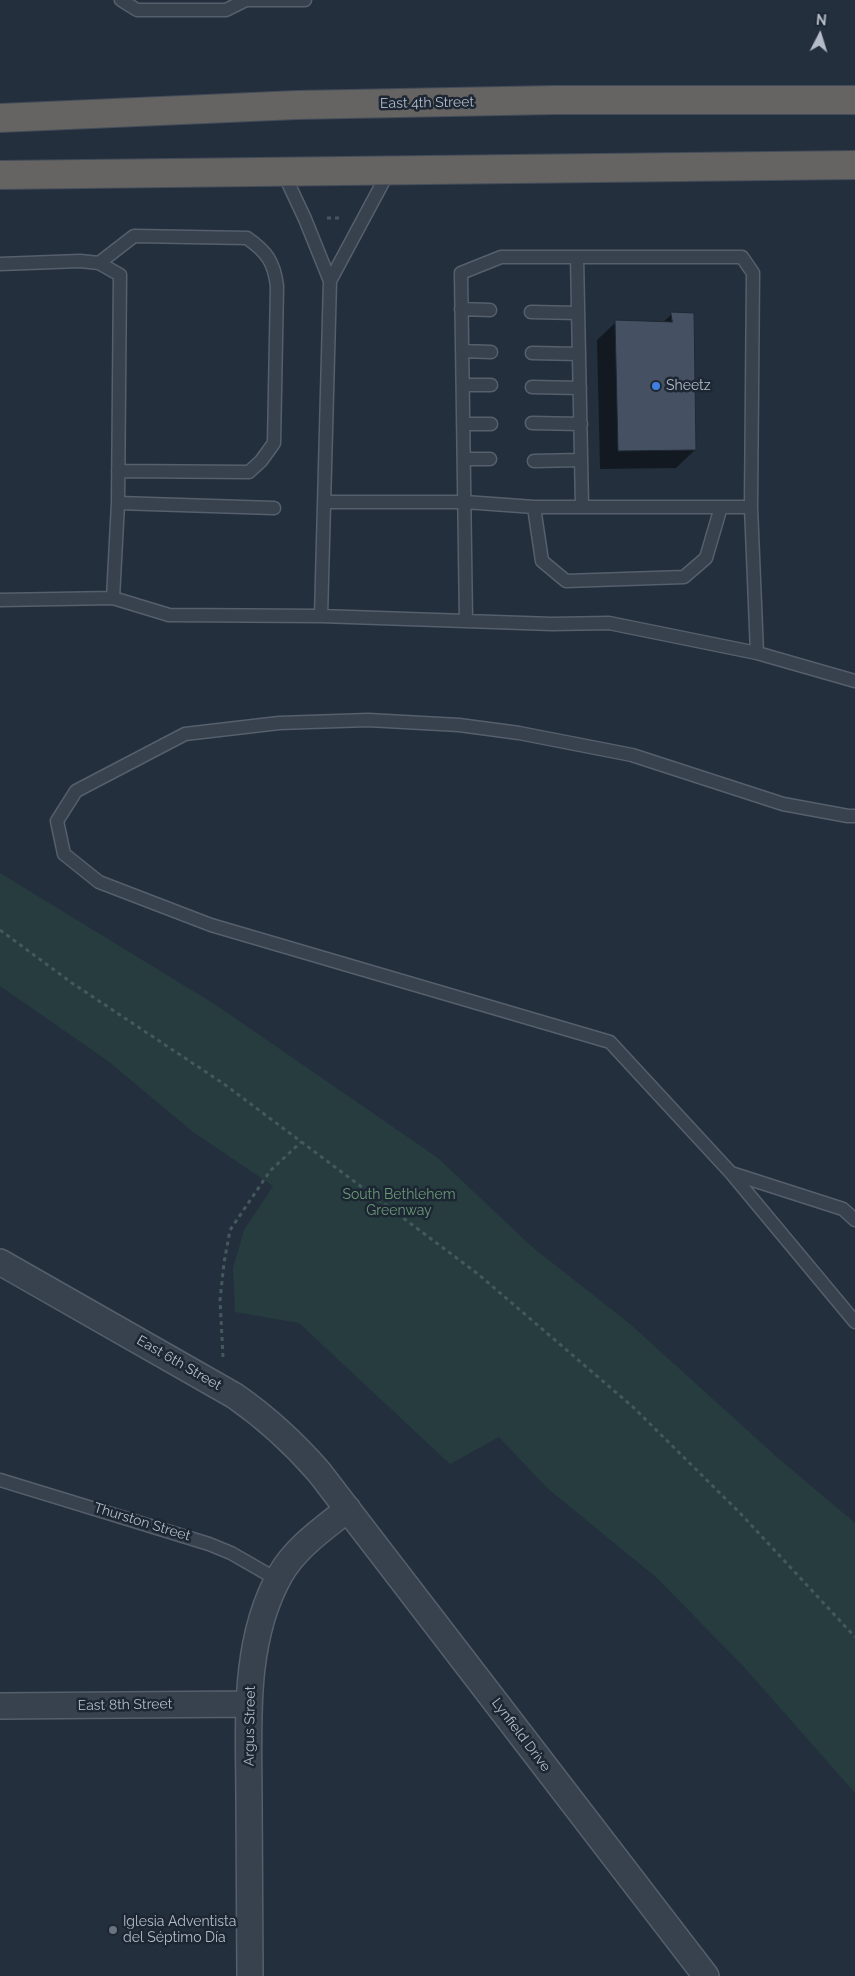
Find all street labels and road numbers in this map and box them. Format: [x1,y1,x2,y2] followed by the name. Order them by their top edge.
[380,94,474,112] street label: East 4th Street
[134,1332,224,1394] street label: East 6th Street
[92,1499,192,1545] street label: Thurston Street
[241,1686,259,1766] street label: Argus Street
[488,1695,554,1775] street label: Lynfield Drive
[78,1696,172,1714] street label: East 8th Street

